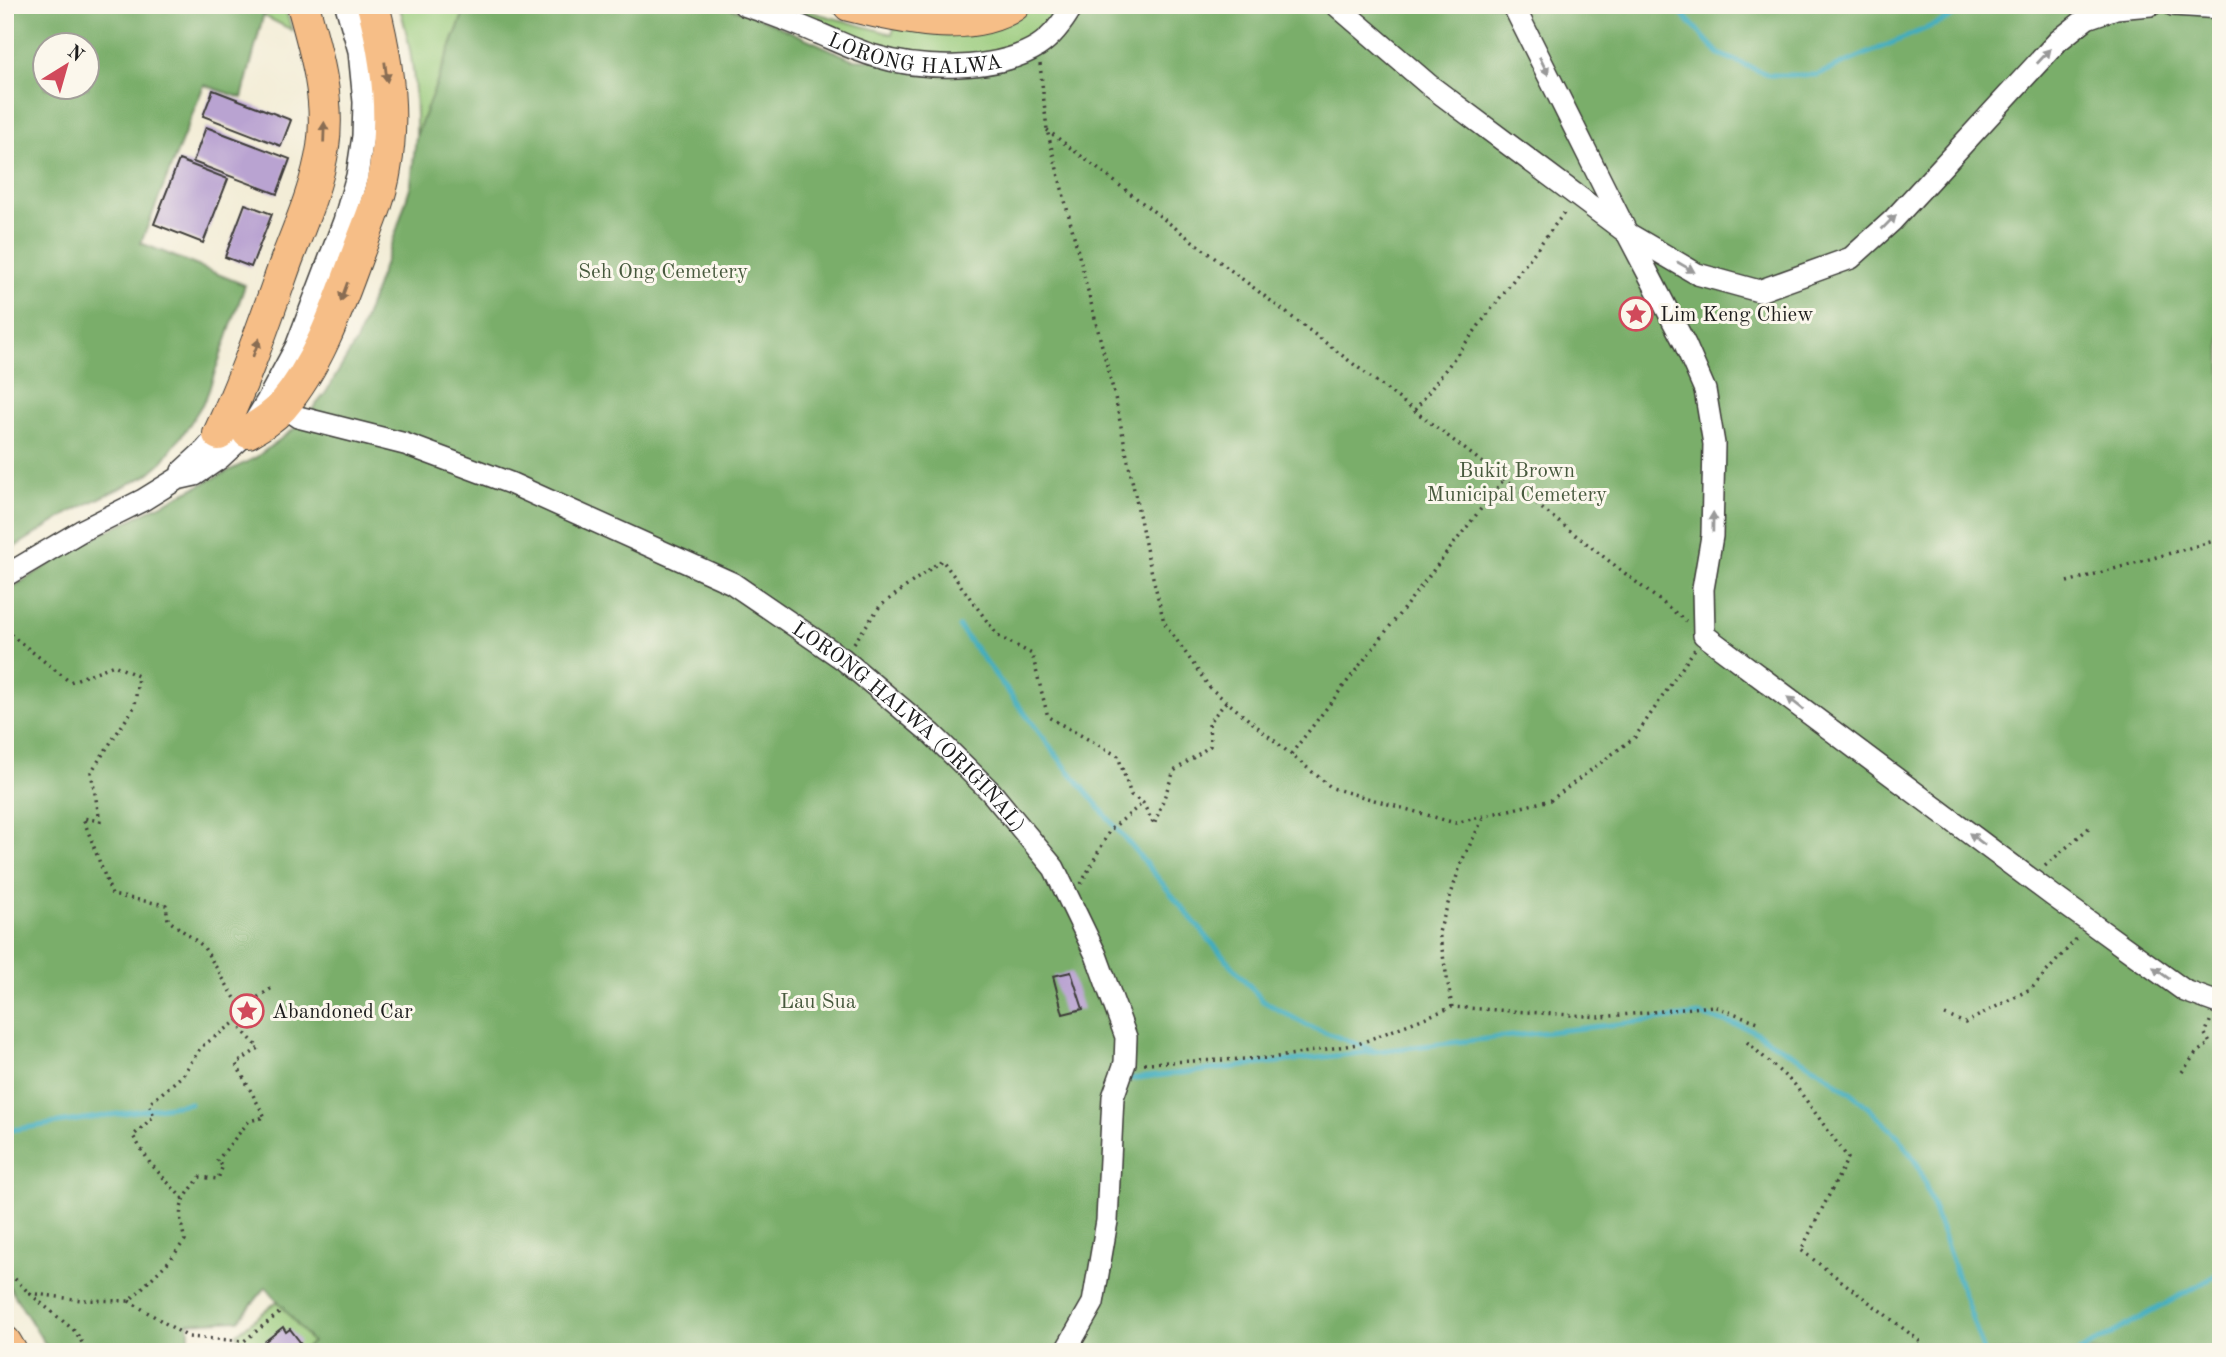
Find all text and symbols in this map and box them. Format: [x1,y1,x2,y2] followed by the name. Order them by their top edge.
[825,30,1004,78] street label: LORONG HALWA
[32,32,102,102] north arrow
[63,42,87,67] text: N
[2036,48,2052,65] one-way arrow
[1538,56,1549,76] one-way arrow
[381,61,392,83] one-way arrow
[318,121,329,143] one-way arrow
[1881,214,1898,231] one-way arrow
[1676,261,1695,273] one-way arrow
[578,262,748,283] park label: Seh Ong Cemetery
[338,282,349,303] one-way arrow
[1617,295,1655,333] place icon: Lim Keng Chiew
[1660,305,1814,326] place label: Lim Keng Chiew
[250,338,261,359] one-way arrow
[1427,461,1607,506] park label: Bukit Brown Municipal Cemetery
[1707,510,1718,532] one-way arrow
[788,619,1028,836] street label: LORONG HALWA (ORIGINAL)
[1786,696,1804,710] one-way arrow
[1968,832,1986,846] one-way arrow
[2152,966,2170,980] one-way arrow
[228,992,266,1030] place icon: Abandoned Car
[780,992,856,1013] park label: Lau Sua
[272,1002,413,1023] place label: Abandoned Car

